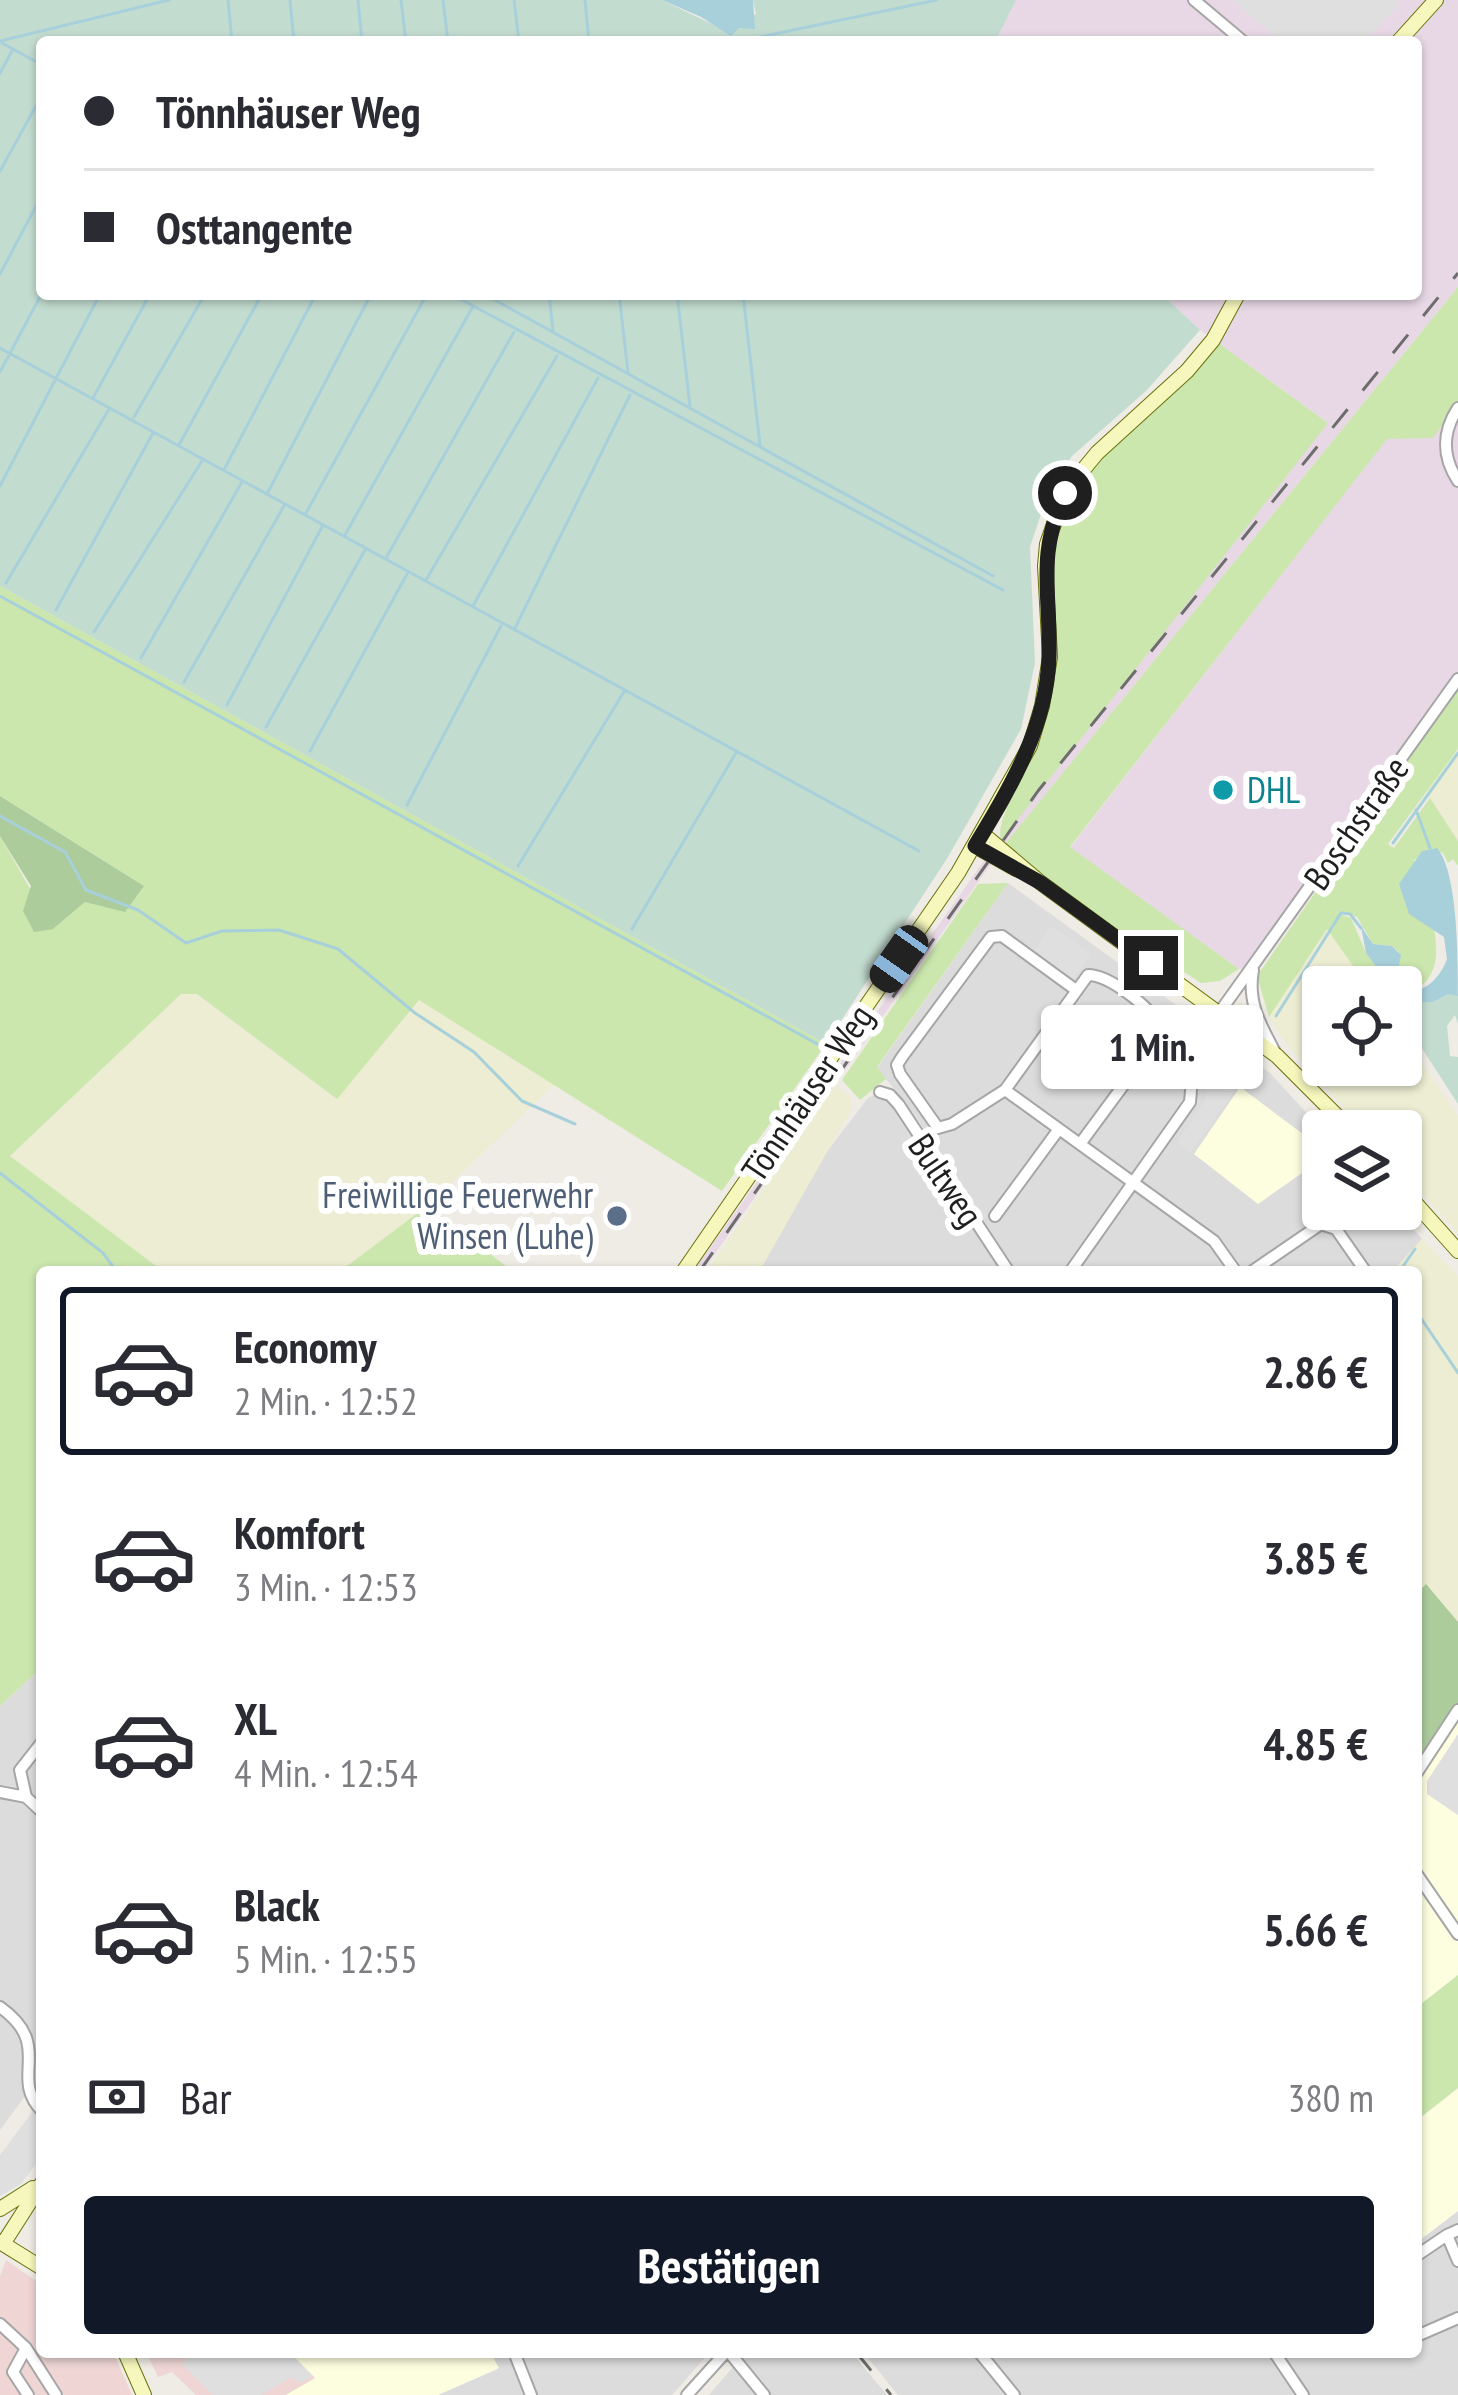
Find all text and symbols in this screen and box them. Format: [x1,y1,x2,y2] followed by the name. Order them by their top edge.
[156,82,421,140] text: Tönnhäuser Weg
[156,198,353,256] text: Osttangente
[1038,466,1092,520] route start
[1293,747,1418,898] street label: Boschstraße
[1247,766,1300,813] place label: DHL
[1210,777,1236,803] marker: DHL
[864,919,934,999] car
[1124,936,1178,990] route end
[1302,966,1422,1230] map controls
[1302,966,1422,1086] button: locate
[730,995,883,1190] street label: Tönnhäuser Weg
[1040,1005,1262,1089] callout: 1 Min.
[1108,1021,1196,1072] text: 1 Min.
[1302,1110,1422,1230] button: layers
[898,1124,994,1235] street label: Bultweg
[322,1171,594,1259] place label: Freiwillige Feuerwehr Winsen (Luhe)
[604,1203,630,1229] marker: Freiwillige Feuerwehr Winsen (Luhe)
[90,1317,198,1425] icon: car
[234,1317,377,1375] text: Economy
[1263,1342,1368,1400] text: 2.86 €
[234,1375,418,1426] text: 2 Min. · 12:52
[90,1503,198,1611] icon: car
[234,1503,365,1561] text: Komfort
[1263,1528,1368,1586] text: 3.85 €
[234,1561,418,1612] text: 3 Min. · 12:53
[90,1689,198,1797] icon: car
[234,1689,277,1747] text: XL
[1263,1714,1368,1772] text: 4.85 €
[234,1747,418,1798] text: 4 Min. · 12:54
[90,1875,198,1983] icon: car
[234,1875,320,1933] text: Black
[1263,1900,1368,1958] text: 5.66 €
[234,1933,418,1984] text: 5 Min. · 12:55
[84,2064,150,2130] icon: cash
[180,2068,232,2126] text: Bar
[1288,2072,1374,2123] text: 380 m
[84,2196,1374,2334] button: Bestätigen

